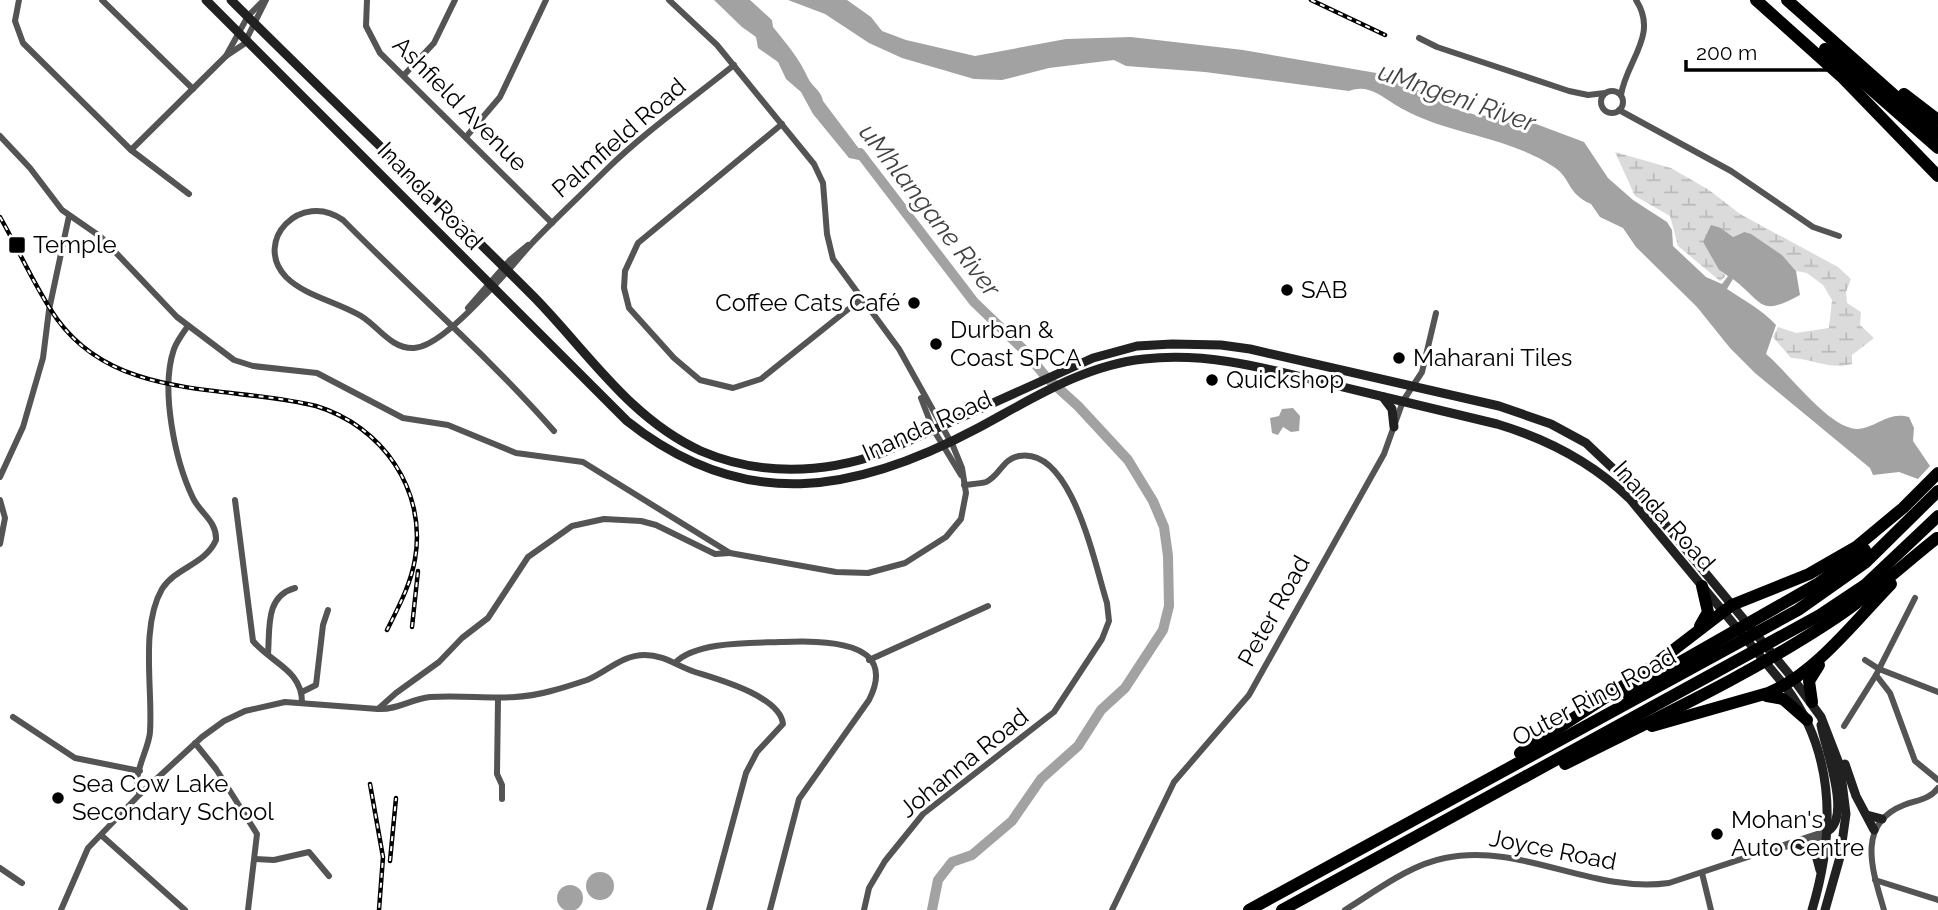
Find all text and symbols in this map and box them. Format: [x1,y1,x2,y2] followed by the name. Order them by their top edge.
[1686,28,1842,72] scale bar
[387,30,534,177] street label: Ashfield Avenue
[1696,40,1757,65] text: 200 m
[1375,56,1540,138] water label: uMngeni River
[546,72,691,204] street label: Palmfield Road
[853,118,1007,303] water label: uMhlangane River
[372,136,489,256] street label: Inanda Road
[33,230,117,259] place label: Temple
[7,235,27,255] marker: Temple
[1301,275,1347,304] place label: SAB
[1279,282,1295,298] marker: SAB
[715,288,900,317] place label: Coffee Cats Café
[906,295,922,311] marker: Coffee Cats Café
[950,315,1082,372] place label: Durban & Coast SPCA
[928,336,944,352] marker: Durban & Coast SPCA
[1413,343,1572,372] place label: Maharani Tiles
[1391,350,1407,366] marker: Maharani Tiles
[1226,365,1344,394] place label: Quickshop
[1204,372,1220,388] marker: Quickshop
[858,384,996,467] street label: Inanda Road
[1607,454,1722,577] street label: Inanda Road
[1231,550,1316,671] street label: Peter Road
[1507,641,1681,752] street label: Outer Ring Road
[893,702,1034,823] street label: Johanna Road
[72,769,274,826] place label: Sea Cow Lake Secondary School
[50,790,66,806] marker: Sea Cow Lake Secondary School
[1731,805,1864,862] place label: Mohan's Auto Centre
[1487,823,1619,876] street label: Joyce Road
[1709,826,1725,842] marker: Mohan's Auto Centre

